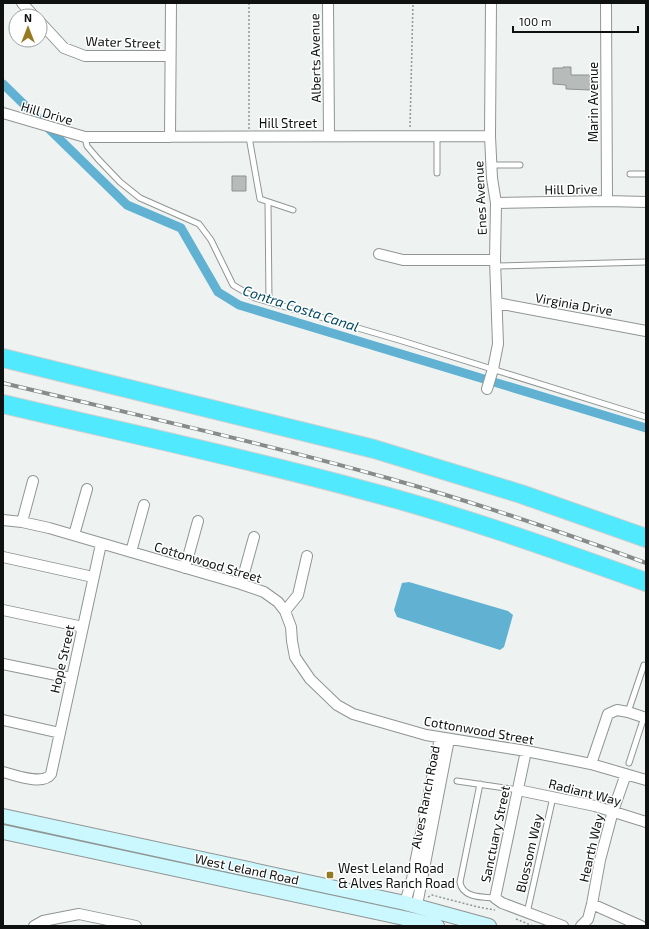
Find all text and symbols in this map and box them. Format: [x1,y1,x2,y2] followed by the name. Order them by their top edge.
[8,8,48,48] north arrow
[513,8,638,34] scale bar
[24,11,32,24] text: N
[306,13,324,103] street label: Alberts Avenue
[519,14,551,28] text: 100 m
[85,33,161,51] street label: Water Street
[585,62,601,142] street label: Marin Avenue
[19,98,75,128] street label: Hill Drive
[259,115,317,131] street label: Hill Street
[470,160,490,236] street label: Enes Avenue
[544,181,598,197] street label: Hill Drive
[241,281,361,335] water label: Contra Costa Canal
[534,289,614,319] street label: Virginia Drive
[152,538,264,586] street label: Cottonwood Street
[46,623,78,695] street label: Hope Street
[423,712,535,748] street label: Cottonwood Street
[407,744,443,850] street label: Alves Ranch Road
[547,775,623,809] street label: Radiant Way
[477,784,513,884] street label: Sanctuary Street
[512,812,546,894] street label: Blossom Way
[575,812,607,884] street label: Hearth Way
[193,850,301,888] street label: West Leland Road
[338,860,455,891] place label: West Leland Road & Alves Ranch Road
[325,870,335,880] marker: West Leland Road & Alves Ranch Road

